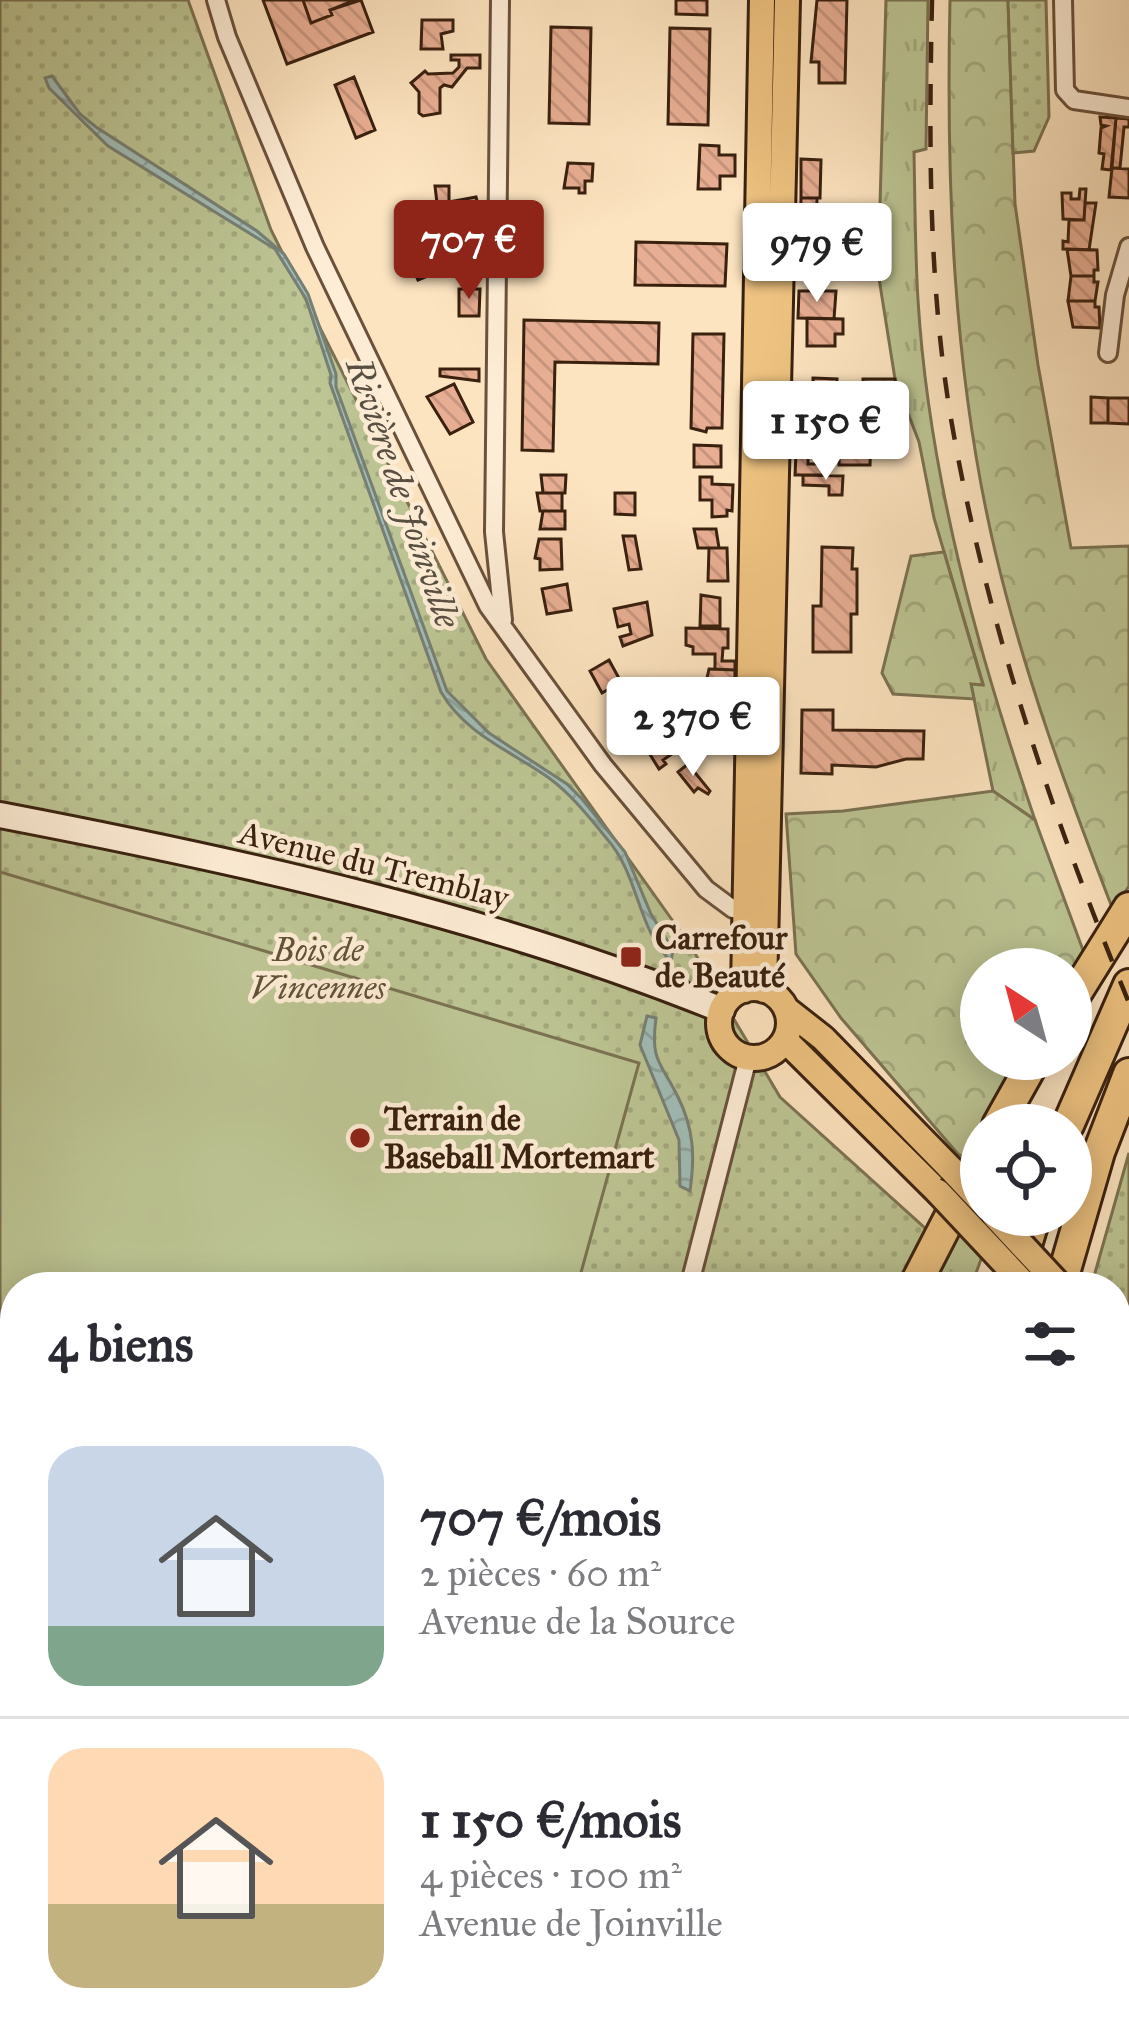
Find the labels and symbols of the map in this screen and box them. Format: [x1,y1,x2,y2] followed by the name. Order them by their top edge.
[385,200,553,302] pin: 707 €
[733,203,901,305] pin: 979 €
[336,351,470,635] water label: Rivière de Joinville
[715,381,937,483] pin: 1 150 €
[582,677,804,779] pin: 2 370 €
[233,812,513,918] street label: Avenue du Tremblay
[655,918,788,996] place label: Carrefour de Beauté
[251,930,386,1008] park label: Bois de Vincennes
[618,944,644,970] marker: Carrefour de Beauté
[960,948,1092,1080] north arrow
[384,1099,655,1177] place label: Terrain de Baseball Mortemart
[347,1125,373,1151] marker: Terrain de Baseball Mortemart

